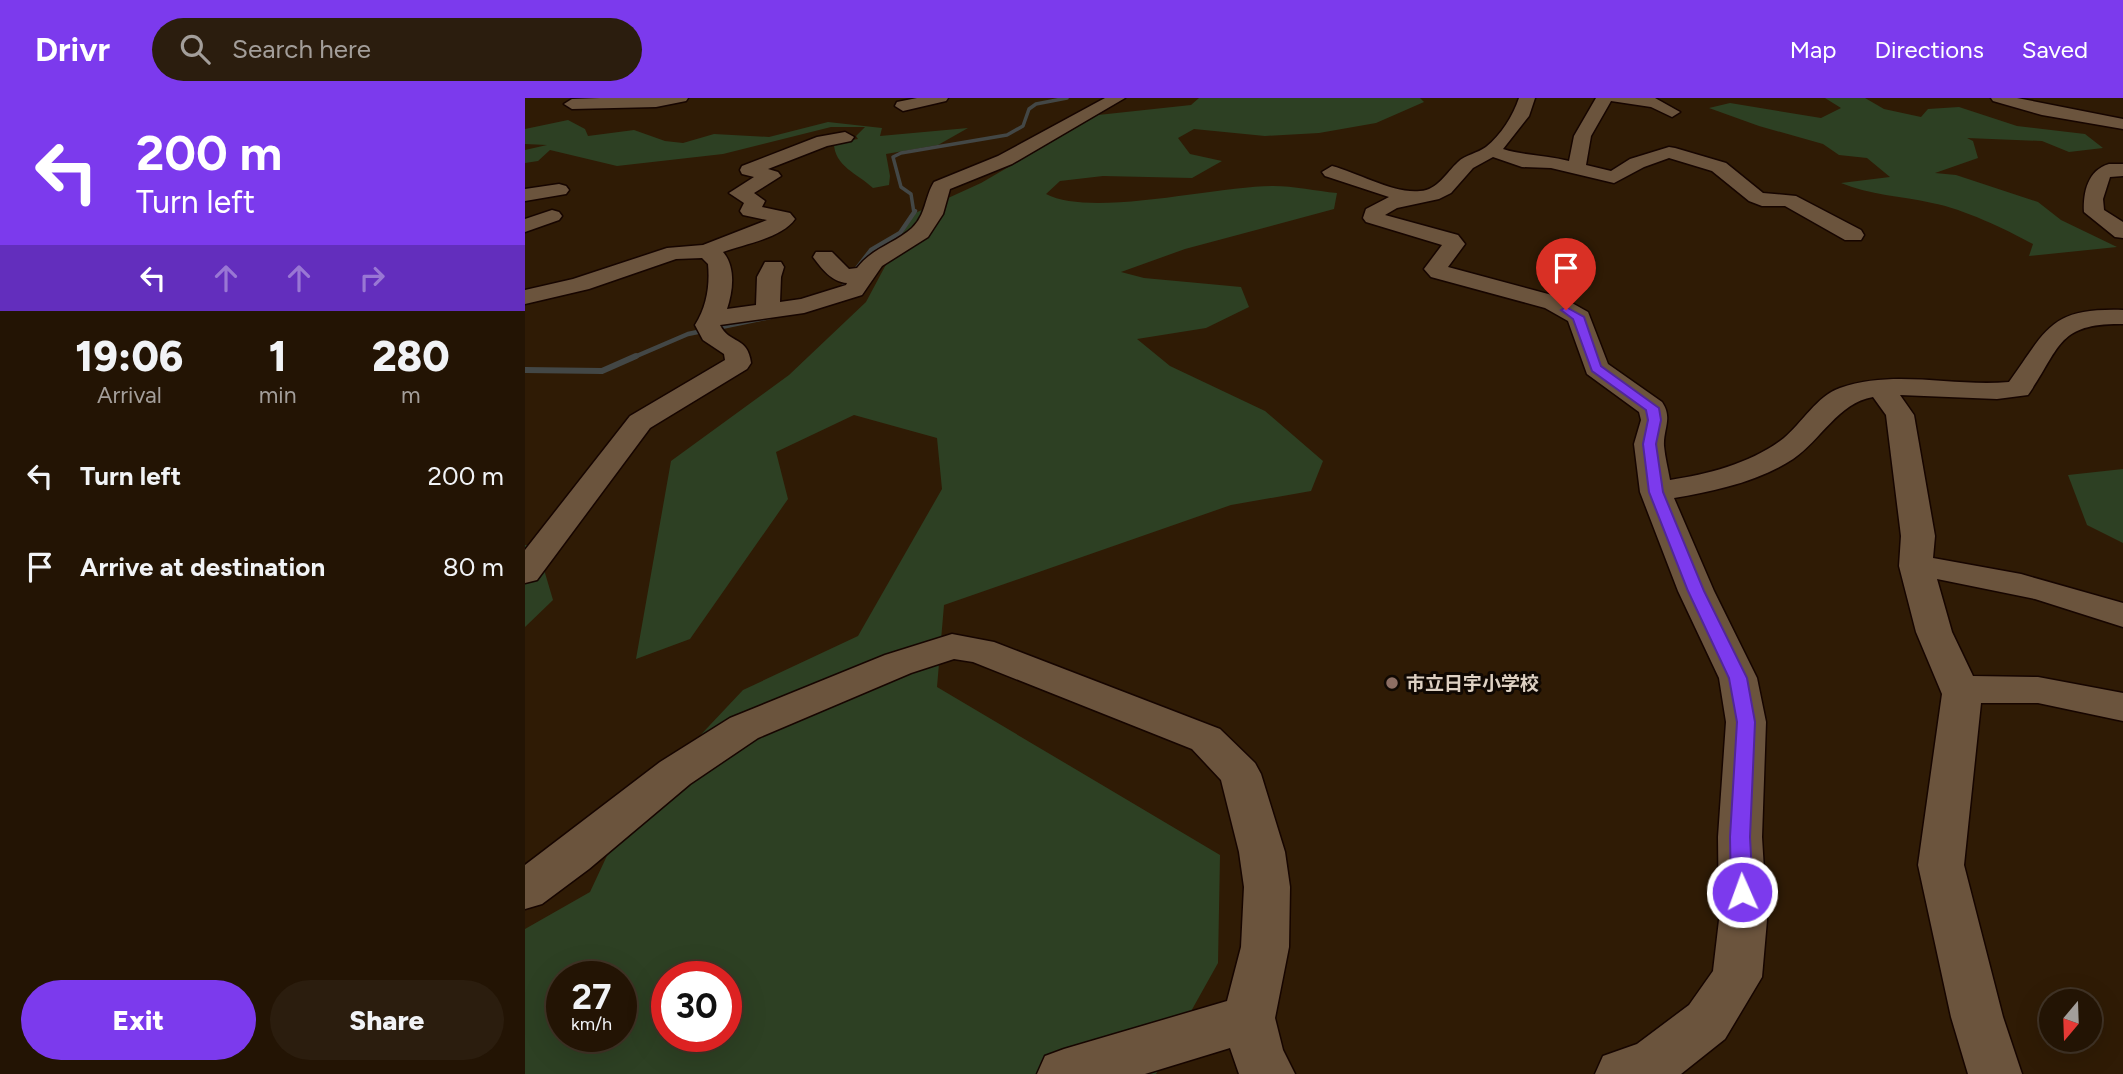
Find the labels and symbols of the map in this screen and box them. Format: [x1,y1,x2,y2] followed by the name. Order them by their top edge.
[1536,238,1596,310] pin
[1406,672,1539,695] place label: 市立日宇小学校
[1384,675,1400,691] marker: 市立日宇小学校
[1705,855,1779,929] position arrow
[651,961,742,1052] speed limit sign: 30
[2039,989,2102,1052] north arrow

